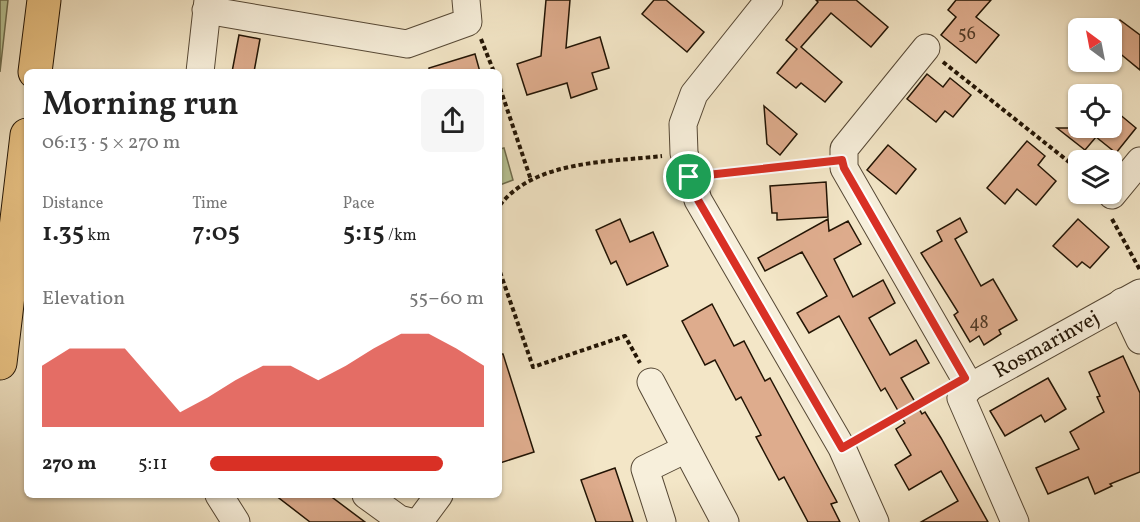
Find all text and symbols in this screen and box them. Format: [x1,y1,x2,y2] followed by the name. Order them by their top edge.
[1068,18,1122,72] north arrow
[1068,18,1122,204] map controls
[958,22,976,47] house number: 56
[42,83,239,129] text: Morning run
[1068,84,1122,138] button: locate
[421,89,484,152] button: share
[42,129,181,157] text: 06:13 · 5 × 270 m
[1068,150,1122,204] button: layers
[663,151,714,202] pin
[672,160,705,193] icon: arrive
[42,193,103,215] text: Distance
[192,193,227,215] text: Time
[343,193,375,215] text: Pace
[42,215,84,251] text: 1.35
[192,215,240,251] text: 7:05
[343,215,385,251] text: 5:15
[84,225,110,247] text: km
[385,225,417,247] text: /km
[42,285,125,313] text: Elevation
[409,285,484,313] text: 55–60 m
[988,304,1105,386] street label: Rosmarinvej
[969,311,989,336] house number: 48
[42,450,97,478] text: 270 m
[138,450,168,478] text: 5:11

